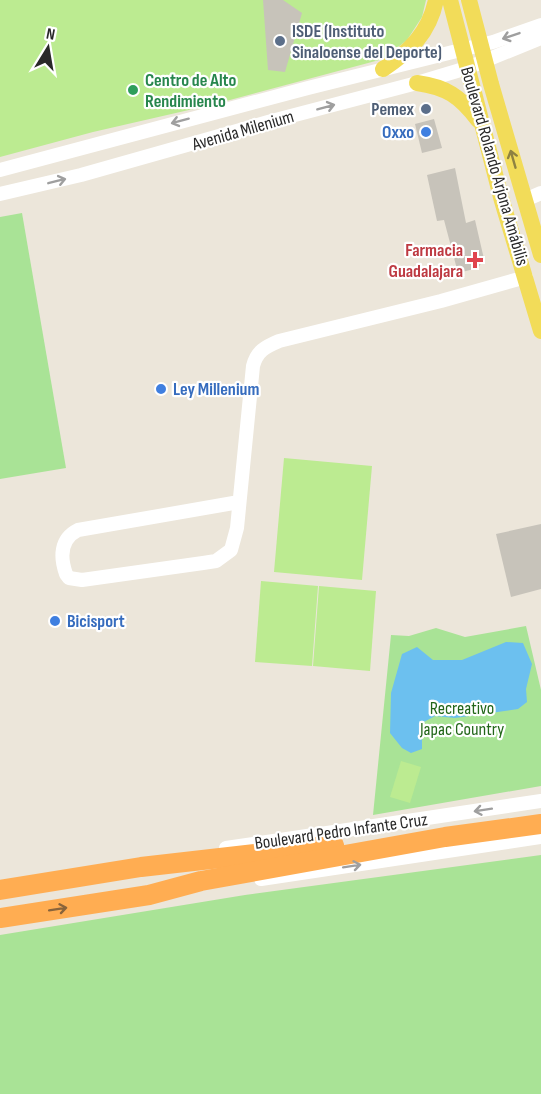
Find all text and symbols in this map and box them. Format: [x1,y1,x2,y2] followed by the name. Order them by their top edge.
[18,18,78,78] north arrow
[292,21,442,63] place label: ISDE (Instituto Sinaloense del Deporte)
[45,25,57,45] text: N
[502,31,521,42] one-way arrow
[273,34,287,48] marker: ISDE (Instituto Sinaloense del Deporte)
[456,64,533,268] street label: Boulevard Rolando Arjona Amábilis
[145,70,236,112] place label: Centro de Alto Rendimiento
[126,83,140,97] marker: Centro de Alto Rendimiento
[371,99,414,120] place label: Pemex
[316,101,335,112] one-way arrow
[419,102,433,116] marker: Pemex
[189,106,296,155] street label: Avenida Milenium
[171,116,190,128] one-way arrow
[382,122,414,143] place label: Oxxo
[419,125,433,139] marker: Oxxo
[507,150,518,169] one-way arrow
[47,175,66,187] one-way arrow
[388,240,463,282] place label: Farmacia Guadalajara
[468,253,482,267] marker: Farmacia Guadalajara
[173,379,259,400] place label: Ley Millenium
[154,382,168,396] marker: Ley Millenium
[67,611,125,632] place label: Bicisport
[48,614,62,628] marker: Bicisport
[419,698,504,740] park label: Recreativo Japac Country
[474,805,494,816] one-way arrow
[253,809,429,854] street label: Boulevard Pedro Infante Cruz
[342,860,362,871] one-way arrow
[47,903,67,914] one-way arrow

